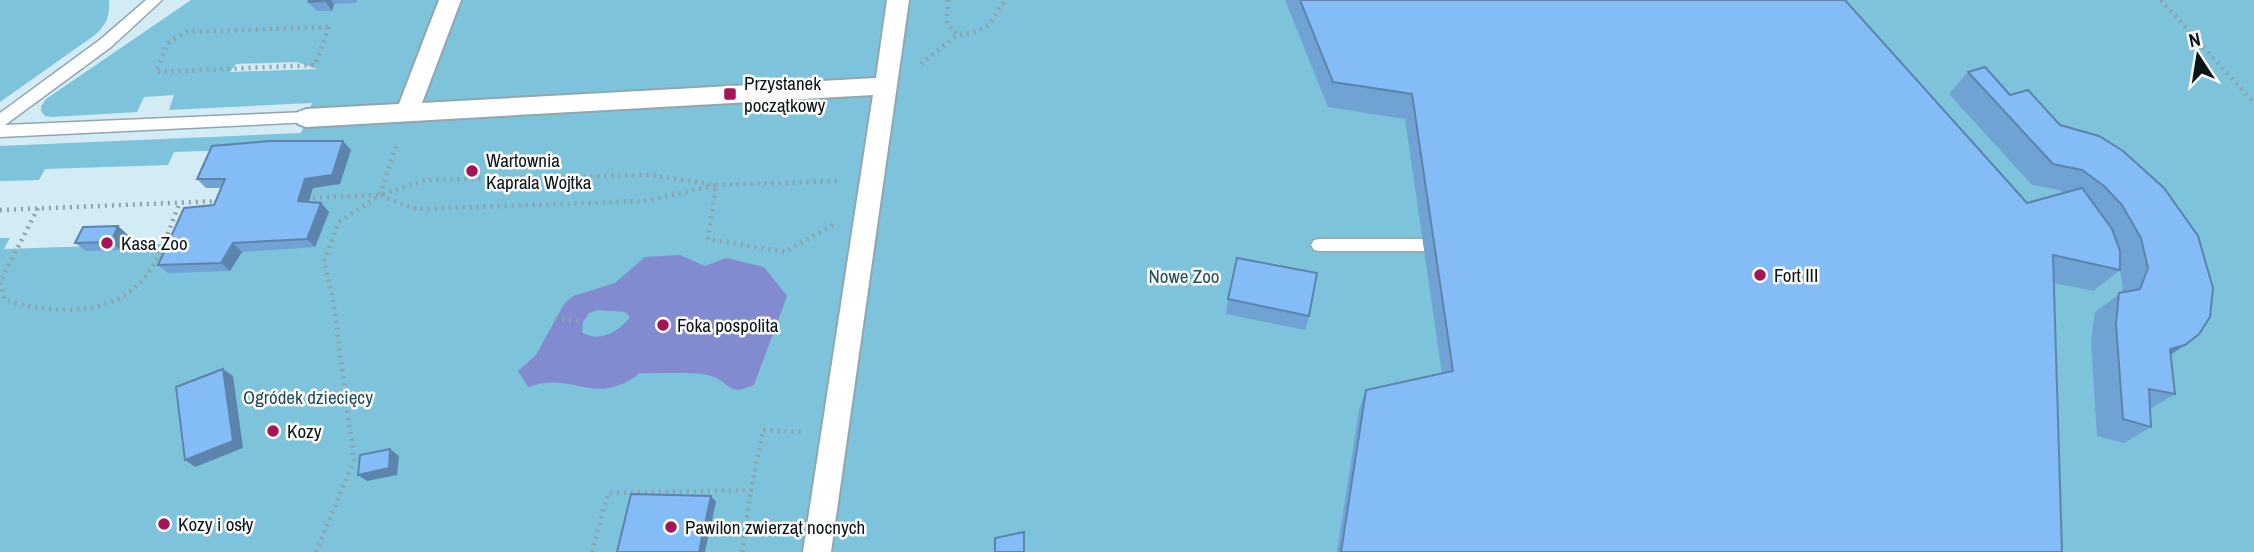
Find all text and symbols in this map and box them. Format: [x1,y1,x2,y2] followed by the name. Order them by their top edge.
[2163,21,2233,91] north arrow
[2186,25,2203,53] text: N
[744,70,826,118] place label: Przystanek początkowy
[722,86,738,102] marker: Przystanek początkowy
[486,147,592,195] place label: Wartownia Kaprala Wojtka
[464,163,480,179] marker: Wartownia Kaprala Wojtka
[121,230,188,256] place label: Kasa Zoo
[99,235,115,251] marker: Kasa Zoo
[1774,262,1818,288] place label: Fort III
[1148,263,1220,289] park label: Nowe Zoo
[1752,267,1768,283] marker: Fort III
[677,312,779,338] place label: Foka pospolita
[655,317,671,333] marker: Foka pospolita
[243,384,373,410] park label: Ogródek dziecięcy
[287,418,322,444] place label: Kozy
[265,423,281,439] marker: Kozy
[178,511,254,537] place label: Kozy i osły
[685,514,865,540] place label: Pawilon zwierząt nocnych
[156,516,172,532] marker: Kozy i osły
[663,519,679,535] marker: Pawilon zwierząt nocnych

